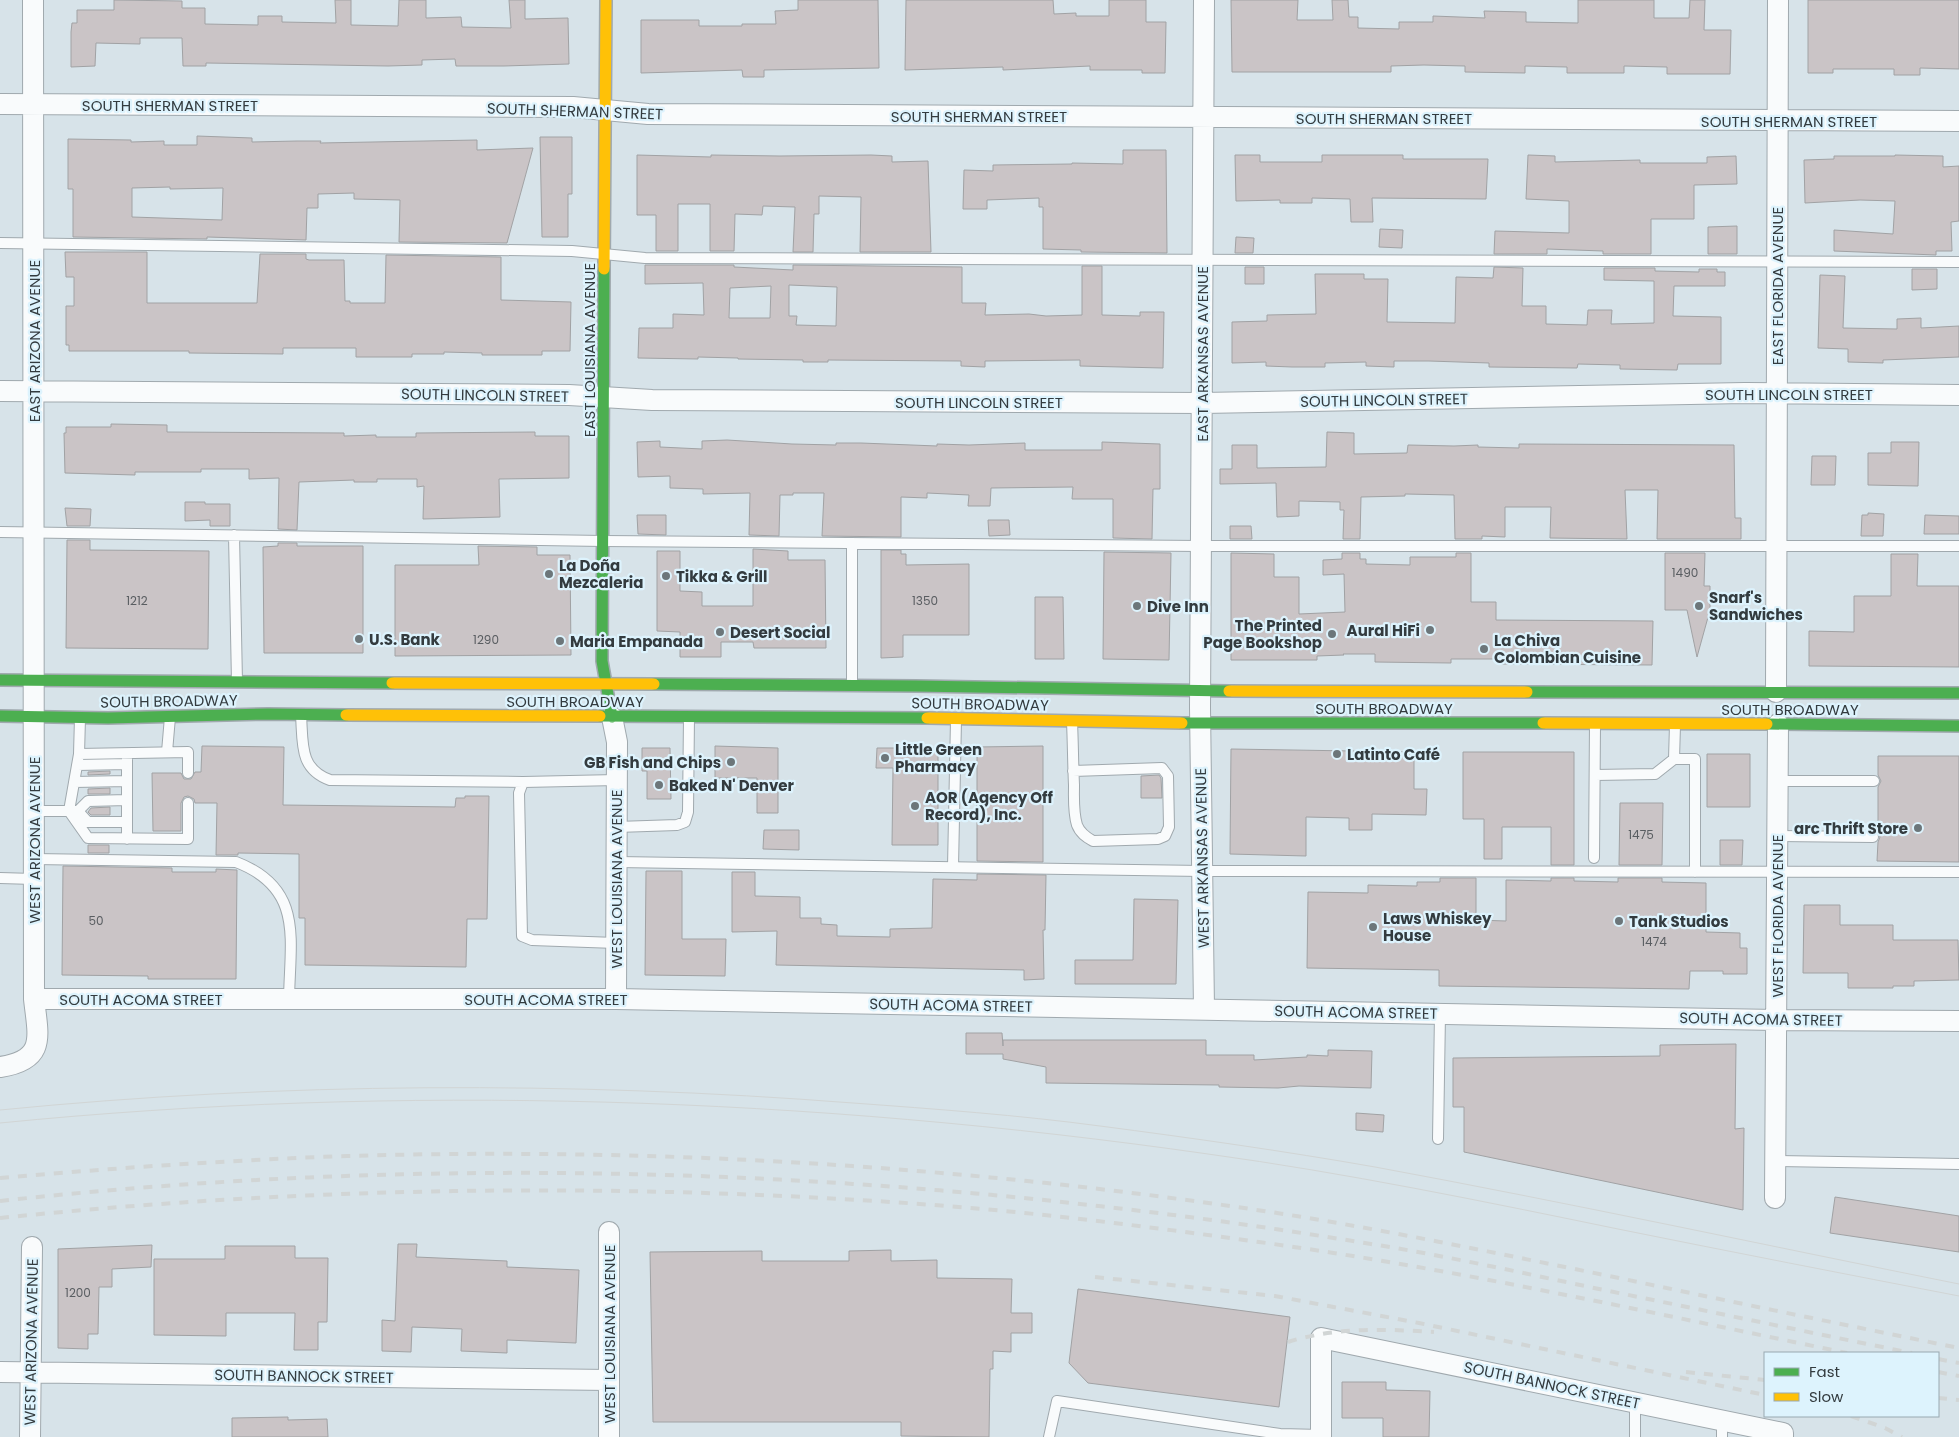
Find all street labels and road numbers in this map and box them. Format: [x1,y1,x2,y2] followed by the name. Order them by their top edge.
[82,95,258,116] street label: SOUTH SHERMAN STREET
[487,97,663,125] street label: SOUTH SHERMAN STREET
[891,106,1067,127] street label: SOUTH SHERMAN STREET
[1296,108,1472,129] street label: SOUTH SHERMAN STREET
[1701,111,1877,132] street label: SOUTH SHERMAN STREET
[1767,207,1788,365] street label: EAST FLORIDA AVENUE
[24,260,45,422] street label: EAST ARIZONA AVENUE
[579,263,600,437] street label: EAST LOUISIANA AVENUE
[1192,266,1213,442] street label: EAST ARKANSAS AVENUE
[401,383,569,407] street label: SOUTH LINCOLN STREET
[1705,384,1873,405] street label: SOUTH LINCOLN STREET
[1300,388,1468,412] street label: SOUTH LINCOLN STREET
[895,392,1063,413] street label: SOUTH LINCOLN STREET
[100,689,238,713] street label: SOUTH BROADWAY
[506,691,644,712] street label: SOUTH BROADWAY
[911,692,1049,716] street label: SOUTH BROADWAY
[1315,698,1453,719] street label: SOUTH BROADWAY
[1721,699,1859,720] street label: SOUTH BROADWAY
[24,756,45,924] street label: WEST ARIZONA AVENUE
[1190,768,1214,948] street label: WEST ARKANSAS AVENUE
[606,790,627,968] street label: WEST LOUISIANA AVENUE
[1767,835,1788,997] street label: WEST FLORIDA AVENUE
[59,989,223,1010] street label: SOUTH ACOMA STREET
[464,989,628,1010] street label: SOUTH ACOMA STREET
[869,993,1033,1017] street label: SOUTH ACOMA STREET
[1274,1000,1438,1024] street label: SOUTH ACOMA STREET
[1679,1007,1843,1031] street label: SOUTH ACOMA STREET
[599,1245,620,1423] street label: WEST LOUISIANA AVENUE
[19,1258,43,1426] street label: WEST ARIZONA AVENUE
[1462,1356,1642,1414] street label: SOUTH BANNOCK STREET
[214,1364,394,1388] street label: SOUTH BANNOCK STREET

